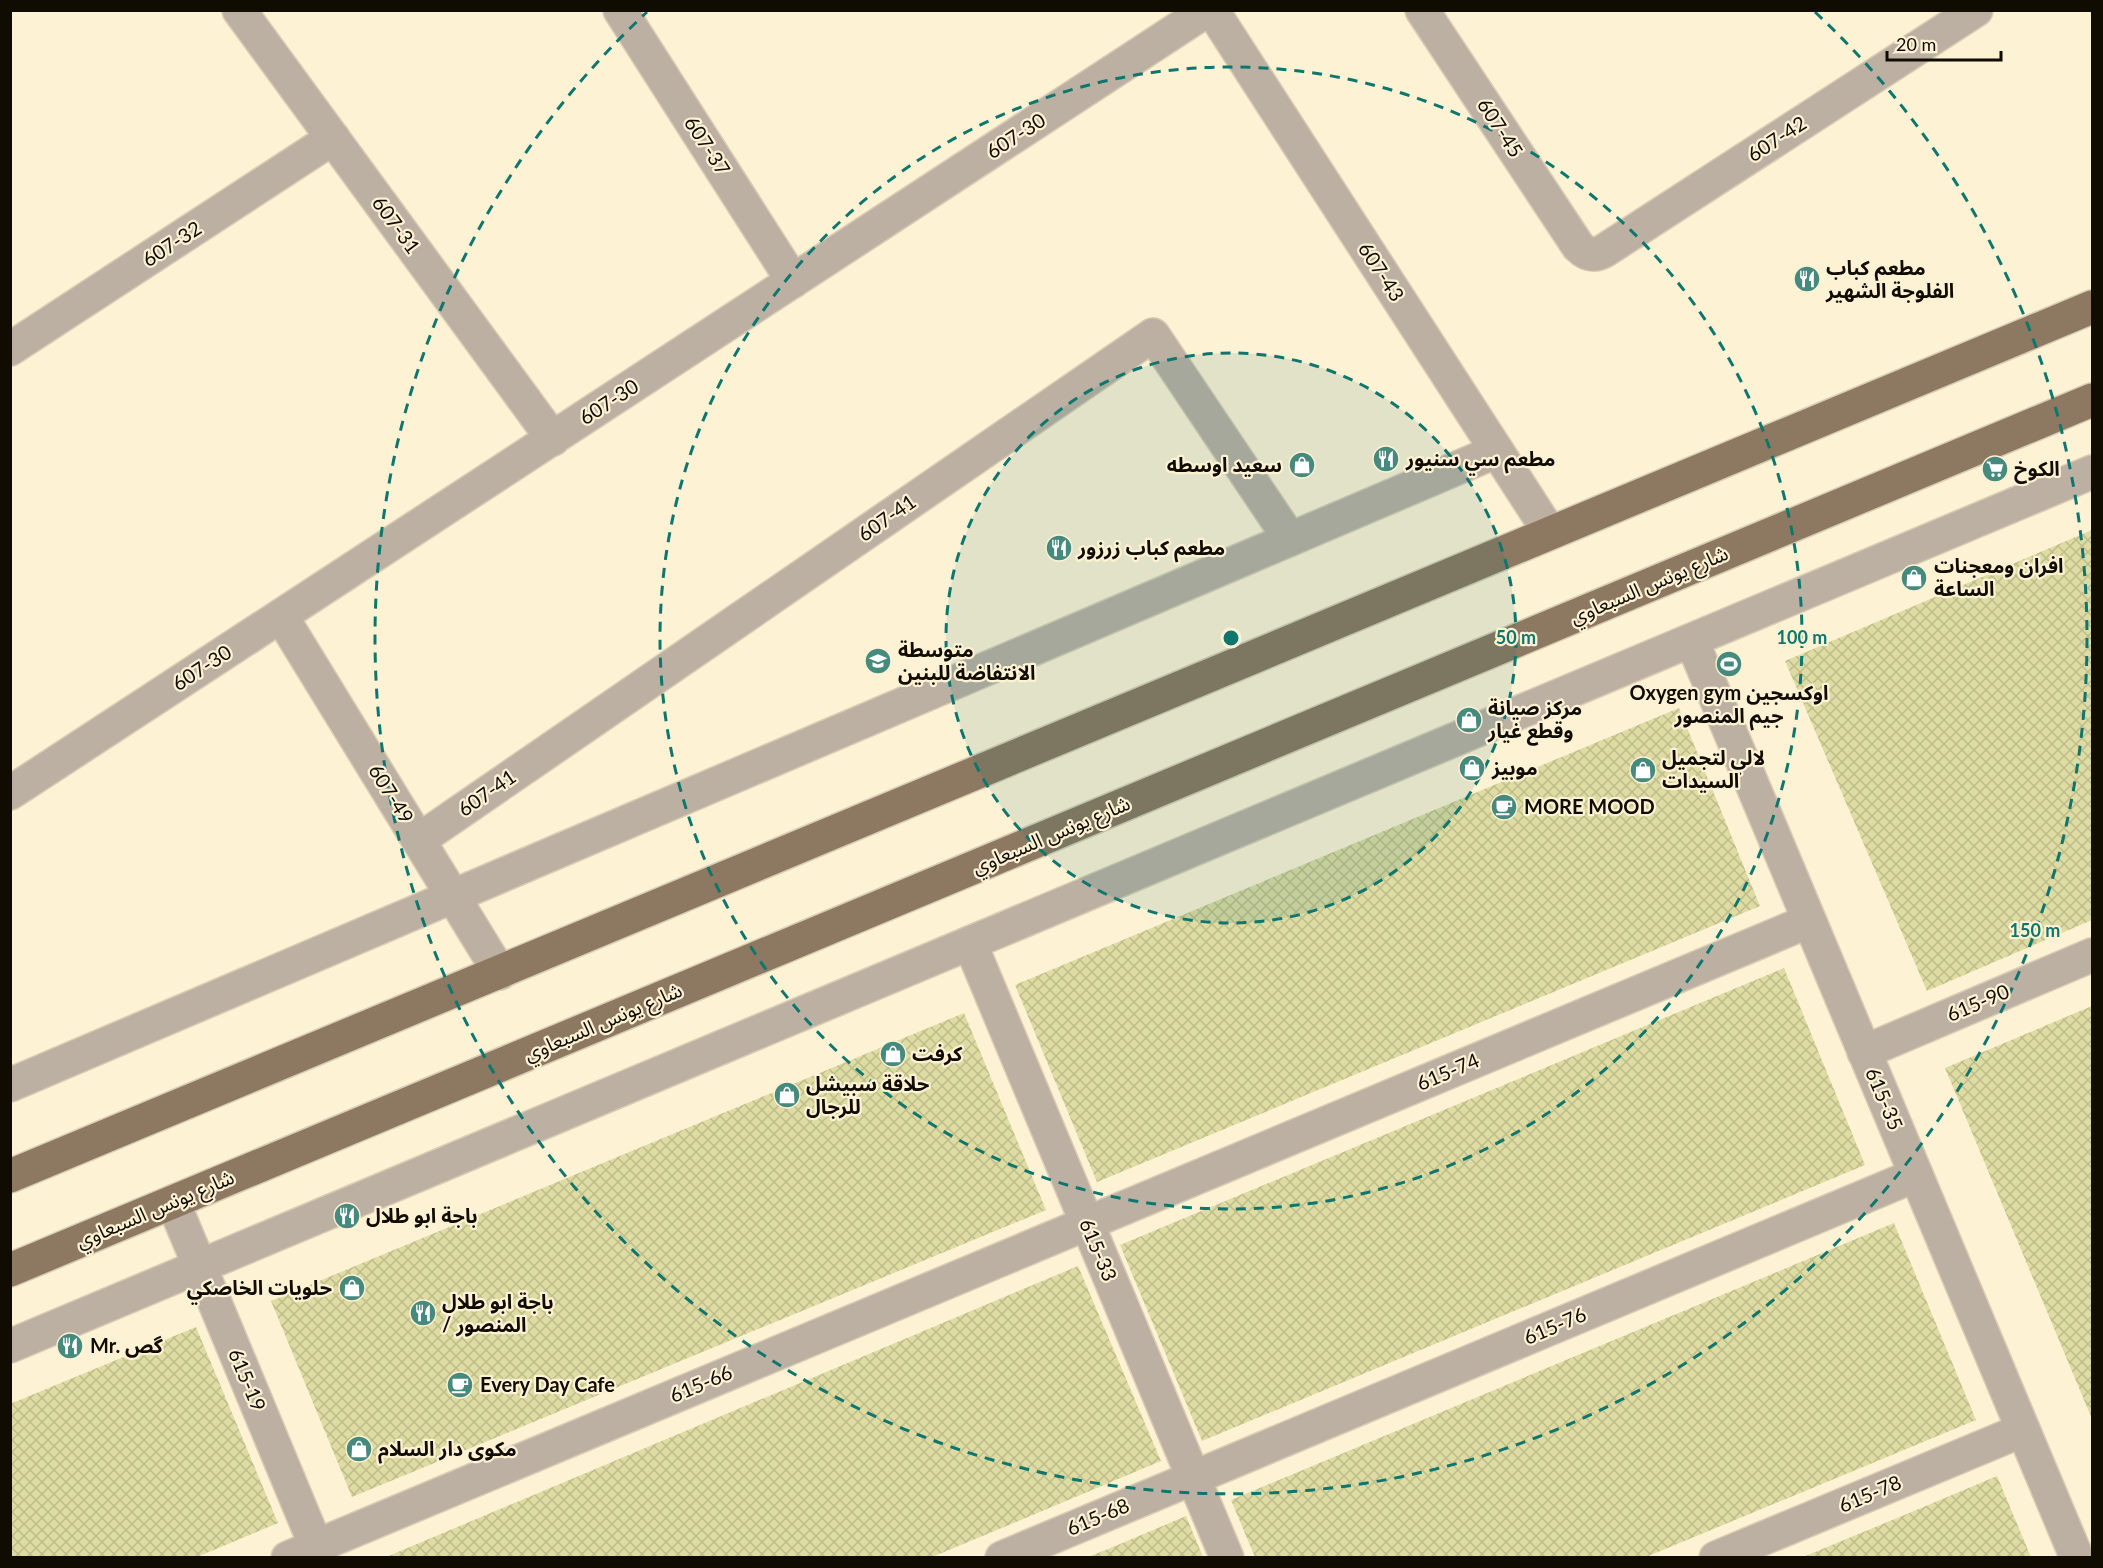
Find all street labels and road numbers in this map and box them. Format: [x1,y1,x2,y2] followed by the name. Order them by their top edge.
[1473,93,1529,161] street label: 607-45
[981,107,1049,163] street label: 607-30
[1742,110,1810,166] street label: 607-42
[680,111,736,179] street label: 607-37
[368,191,426,258] street label: 607-31
[137,215,205,271] street label: 607-32
[1354,237,1410,305] street label: 607-43
[574,373,642,429] street label: 607-30
[853,489,920,546] street label: 607-41
[1566,540,1733,633] street label: شارع يونس السبعاوي
[167,639,235,695] street label: 607-30
[364,759,419,828] street label: 607-49
[453,764,520,821] street label: 607-41
[968,790,1135,883] street label: شارع يونس السبعاوي
[520,977,687,1070] street label: شارع يونس السبعاوي
[1943,978,2012,1026] street label: 615-90
[1413,1047,1483,1095] street label: 615-74
[1861,1064,1909,1133] street label: 615-35
[72,1164,239,1257] street label: شارع يونس السبعاوي
[1075,1215,1123,1284] street label: 615-33
[1520,1301,1589,1349] street label: 615-76
[224,1345,272,1414] street label: 615-19
[666,1359,735,1407] street label: 615-66
[1835,1469,1904,1517] street label: 615-78
[1063,1492,1132,1540] street label: 615-68

